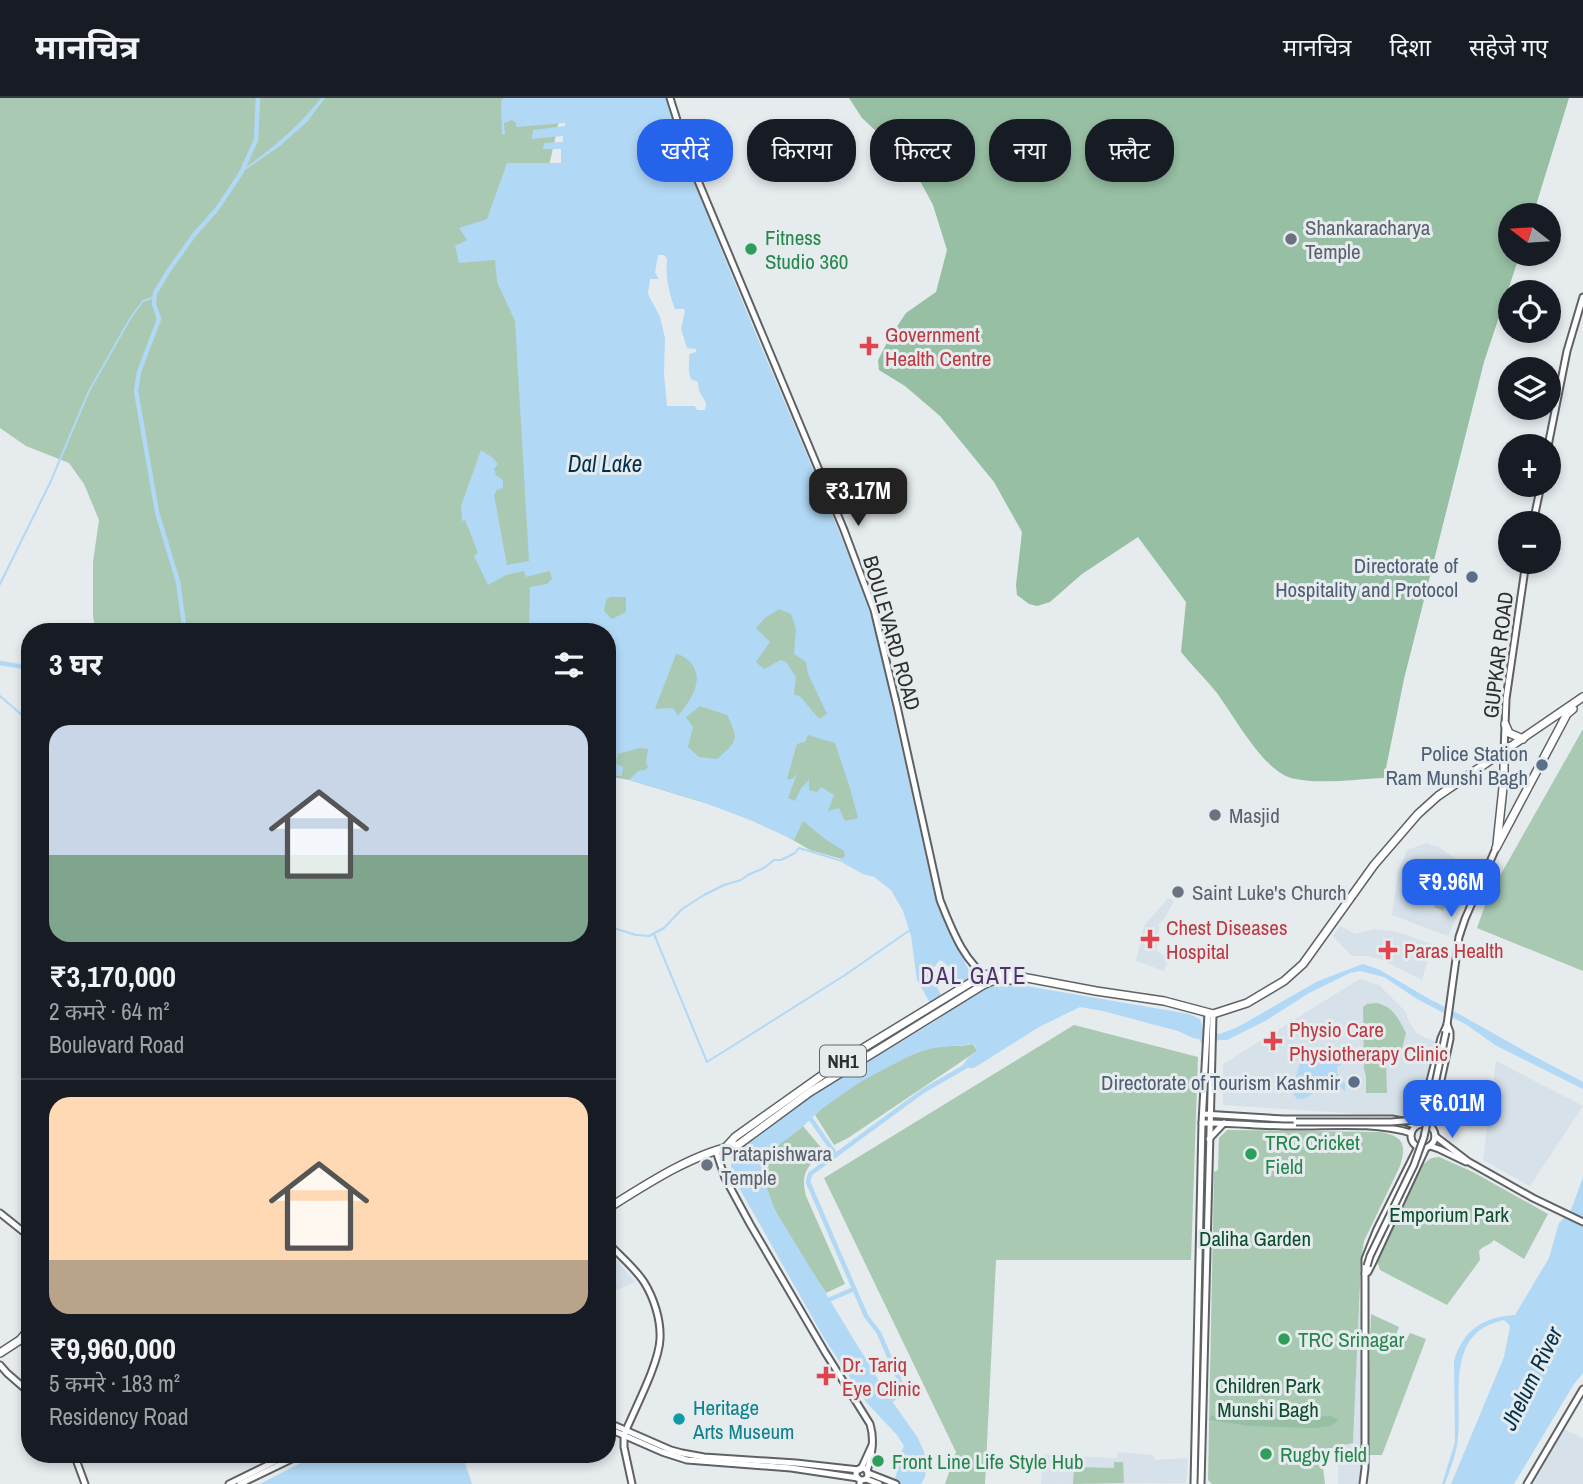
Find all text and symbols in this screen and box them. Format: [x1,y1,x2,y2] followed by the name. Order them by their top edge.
[35,25,139,69] text: मानचित्र
[1283,31,1351,63] text: मानचित्र
[1389,31,1431,63] text: दिशा
[1469,31,1548,63] text: सहेजे गए
[637,119,733,182] chip: खरीदें
[747,119,856,182] chip: किराया
[870,119,975,182] chip: फ़िल्टर
[989,119,1071,182] chip: नया
[1085,119,1174,182] chip: फ़्लैट
[1498,203,1561,266] north arrow
[1498,203,1561,574] map controls
[1305,213,1431,266] place label: Shankaracharya Temple
[765,223,848,276] place label: Fitness Studio 360
[1283,231,1299,247] marker: Shankaracharya Temple
[743,241,759,257] marker: Fitness Studio 360
[1498,280,1561,343] button: locate
[885,320,991,373] place label: Government Health Centre
[859,336,879,356] marker: Government Health Centre
[1498,357,1561,420] button: layers
[1498,434,1561,497] button: +
[568,448,642,479] water label: Dal Lake
[801,468,915,528] pin: ₹3.17M
[825,475,891,506] text: ₹3.17M
[1498,511,1561,574] button: −
[1275,551,1458,604] place label: Directorate of Hospitality and Protocol
[856,552,928,714] street label: BOULEVARD ROAD
[1464,569,1480,585] marker: Directorate of Hospitality and Protocol
[1476,590,1520,720] street label: GUPKAR ROAD
[49,644,102,684] text: 3 घर
[550,646,588,684] icon: filters
[1385,739,1528,792] place label: Police Station Ram Munshi Bagh
[1534,757,1550,773] marker: Police Station Ram Munshi Bagh
[256,771,382,897] icon: home
[1229,801,1280,830] place label: Masjid
[1207,807,1223,823] marker: Masjid
[1394,860,1508,919] pin: ₹9.96M
[1418,866,1484,897] text: ₹9.96M
[1192,878,1347,907] place label: Saint Luke's Church
[1170,884,1186,900] marker: Saint Luke's Church
[1166,913,1288,966] place label: Chest Diseases Hospital
[1140,929,1160,949] marker: Chest Diseases Hospital
[1404,936,1504,965] place label: Paras Health
[1378,940,1398,960] marker: Paras Health
[49,956,176,996] text: ₹3,170,000
[920,960,1028,991] district label: DAL GATE
[49,996,170,1027] text: 2 कमरे · 64 m²
[1289,1015,1448,1068] place label: Physio Care Physiotherapy Clinic
[49,1029,184,1060] text: Boulevard Road
[1263,1031,1283,1051] marker: Physio Care Physiotherapy Clinic
[820,1046,866,1077] road number: NH1
[1101,1068,1340,1097] place label: Directorate of Tourism Kashmir
[1346,1074,1362,1090] marker: Directorate of Tourism Kashmir
[1395,1080,1509,1140] pin: ₹6.01M
[1419,1087,1485,1118] text: ₹6.01M
[1265,1128,1360,1181] place label: TRC Cricket Field
[721,1139,832,1192] place label: Pratapishwara Temple
[256,1143,382,1269] icon: home
[1243,1146,1259,1162] marker: TRC Cricket Field
[699,1157,715,1173] marker: Pratapishwara Temple
[1389,1200,1509,1229] park label: Emporium Park
[1199,1224,1311,1253] park label: Daliha Garden
[1492,1321,1570,1436] water label: Jhelum River
[1298,1325,1404,1354] place label: TRC Srinagar
[49,1328,176,1368] text: ₹9,960,000
[1276,1331,1292,1347] marker: TRC Srinagar
[842,1350,920,1403] place label: Dr. Tariq Eye Clinic
[816,1366,836,1386] marker: Dr. Tariq Eye Clinic
[49,1368,180,1399] text: 5 कमरे · 183 m²
[1215,1371,1321,1424] park label: Children Park Munshi Bagh
[692,1393,794,1446] place label: Heritage Arts Museum
[49,1401,188,1432] text: Residency Road
[671,1411,687,1427] marker: Heritage Arts Museum
[1280,1440,1367,1469] place label: Rugby field
[1258,1446,1274,1462] marker: Rugby field
[892,1447,1083,1476] place label: Front Line Life Style Hub
[870,1453,886,1469] marker: Front Line Life Style Hub

